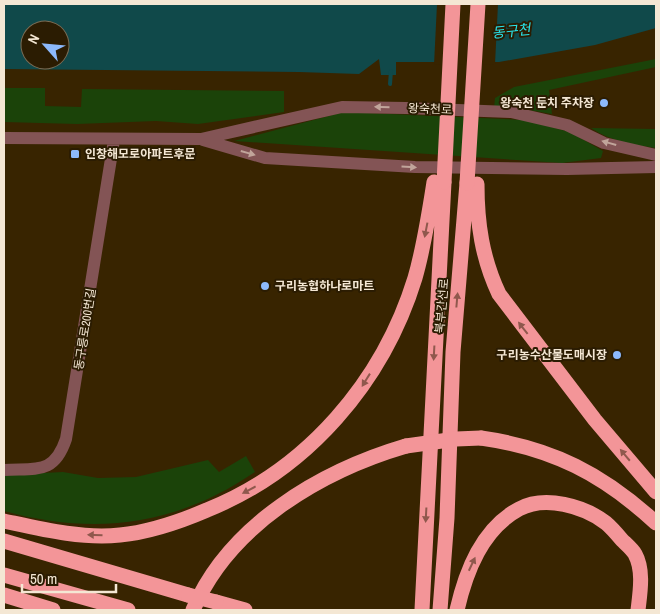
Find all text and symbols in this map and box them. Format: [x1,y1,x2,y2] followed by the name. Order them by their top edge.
[20,20,70,70] north arrow
[491,20,532,42] water label: 동구천
[24,31,43,47] text: N
[500,95,594,111] place label: 왕숙천 둔치 주차장
[598,97,610,109] marker: 왕숙천 둔치 주차장
[408,100,452,118] street label: 왕숙천로
[374,103,390,111] one-way arrow
[601,139,616,147] one-way arrow
[85,146,195,162] place label: 인창해모로아파트후문
[69,148,81,160] marker: 인창해모로아파트후문
[240,149,255,157] one-way arrow
[402,163,418,171] one-way arrow
[422,222,430,238] one-way arrow
[275,278,374,294] place label: 구리농협하나로마트
[432,278,452,334] street label: 북부간선로
[259,280,271,292] marker: 구리농협하나로마트
[71,287,99,371] street label: 동구릉로200번길
[453,291,461,307] one-way arrow
[518,322,529,335] one-way arrow
[430,345,438,361] one-way arrow
[497,347,607,363] place label: 구리농수산물도매시장
[611,349,623,361] marker: 구리농수산물도매시장
[361,373,371,386] one-way arrow
[619,449,630,462] one-way arrow
[242,486,257,494] one-way arrow
[422,508,430,524] one-way arrow
[87,531,103,539] one-way arrow
[468,557,476,571] one-way arrow
[22,562,116,594] scale bar
[30,568,57,589] text: 50 m

